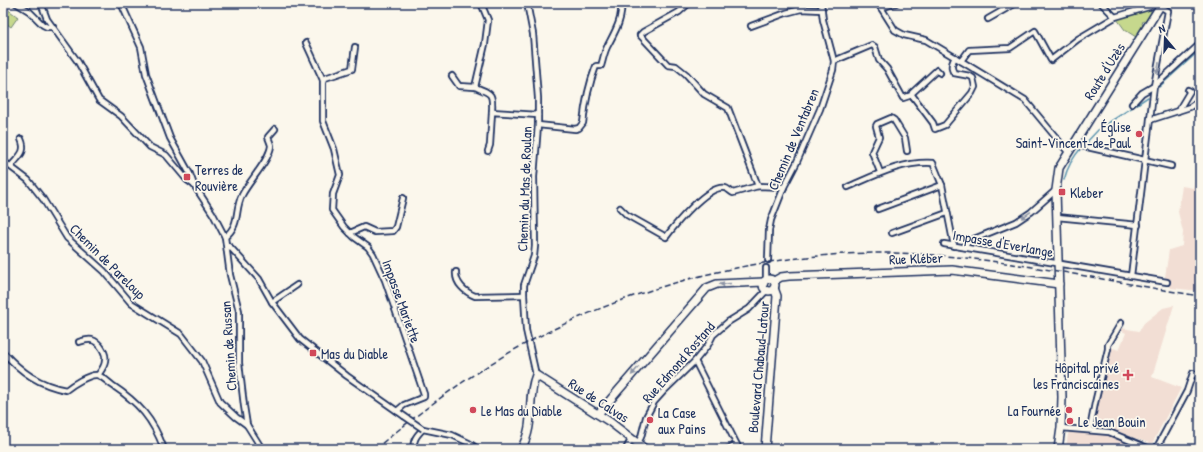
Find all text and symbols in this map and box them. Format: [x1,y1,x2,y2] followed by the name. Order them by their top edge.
[1145,18,1185,58] north arrow
[1157,21,1167,36] text: N
[1079,39,1129,103] street label: Route d'Uzès
[1155,62,1161,74] one-way arrow
[763,85,823,193] street label: Chemin de Ventabren
[1016,117,1131,152] place label: Église Saint-Vincent-de-Paul
[512,126,536,252] street label: Chemin du Mas de Roulan
[1134,129,1144,139] marker: Église Saint-Vincent-de-Paul
[195,160,244,195] place label: Terres de Rouvière
[182,172,192,182] marker: Terres de Rouvière
[1070,183,1104,202] place label: Kleber
[1057,187,1067,197] marker: Kleber
[1021,211,1031,219] one-way arrow
[65,219,150,304] street label: Chemin de Pareloup
[951,225,1055,262] street label: Impasse d'Everlange
[889,248,944,268] street label: Rue Kléber
[377,257,426,346] street label: Impasse Mariette
[719,280,731,287] one-way arrow
[215,300,241,392] street label: Chemin de Russan
[743,300,773,434] street label: Boulevard Chabaud-Latour
[637,317,719,407] street label: Rue Edmond Rostand
[321,344,388,363] place label: Mas du Diable
[308,348,318,358] marker: Mas du Diable
[1033,358,1119,393] place label: Hôpital privé les Franciscaines
[630,366,639,377] one-way arrow
[1122,369,1134,381] marker: Hôpital privé les Franciscaines
[565,373,633,427] street label: Rue de Calvas
[481,401,562,420] place label: Le Mas du Diable
[1008,401,1061,420] place label: La Fournée
[658,403,706,438] place label: La Case aux Pains
[468,405,478,415] marker: Le Mas du Diable
[1064,405,1074,415] marker: La Fournée
[1078,412,1146,431] place label: Le Jean Bouin
[645,415,655,425] marker: La Case aux Pains
[1065,416,1075,426] marker: Le Jean Bouin

